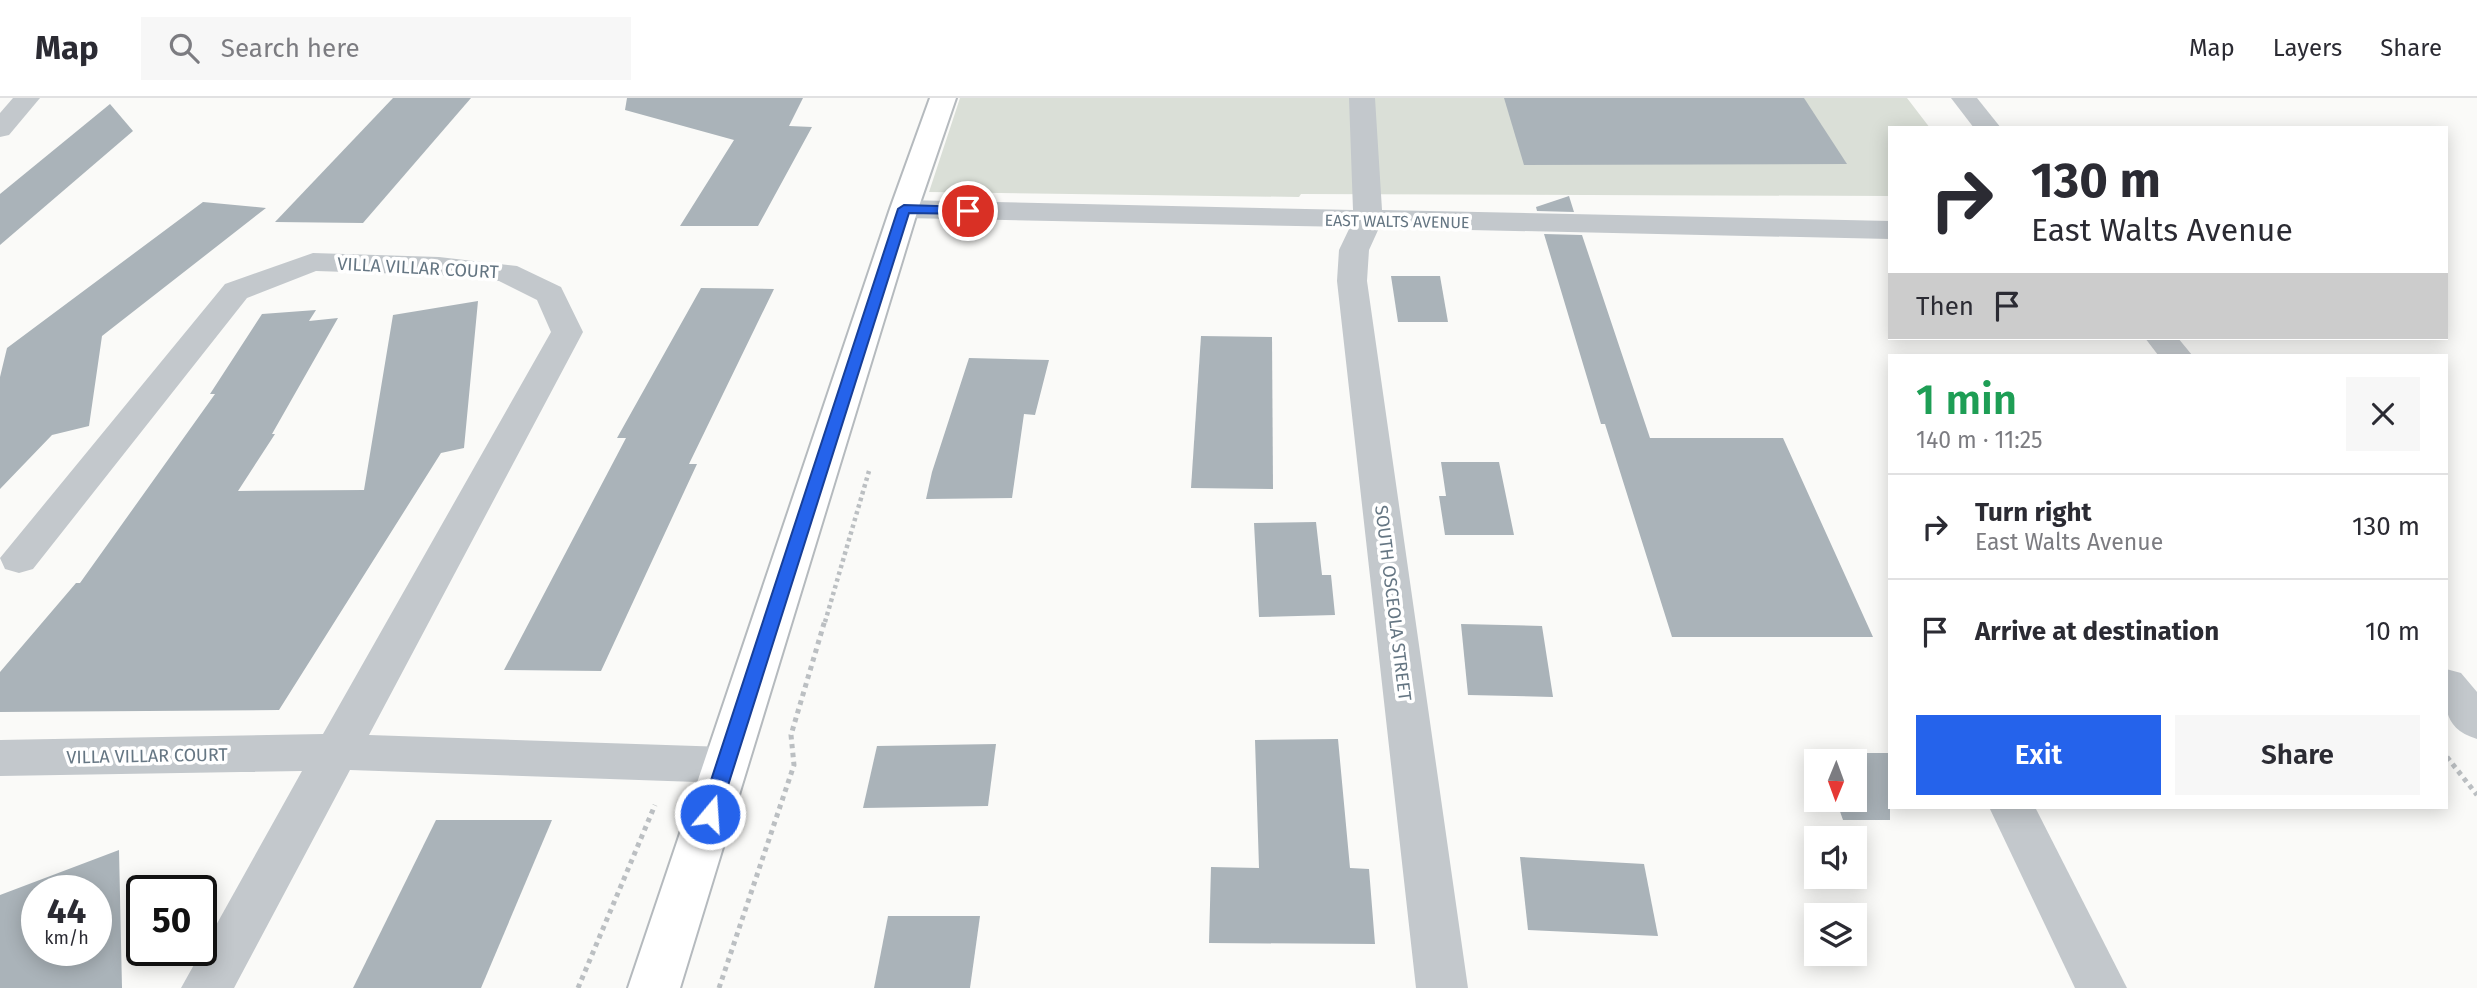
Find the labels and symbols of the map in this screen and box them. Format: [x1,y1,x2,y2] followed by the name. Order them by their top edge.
[938,181,998,241] pin
[1324,211,1470,232] street label: EAST WALTS AVENUE
[337,253,500,283] street label: VILLA VILLAR COURT
[1370,504,1416,703] street label: SOUTH OSCEOLA STREET
[66,744,229,768] street label: VILLA VILLAR COURT
[1804,749,1867,812] north arrow
[673,777,747,851] position arrow
[126,875,217,966] speed limit sign: 50

